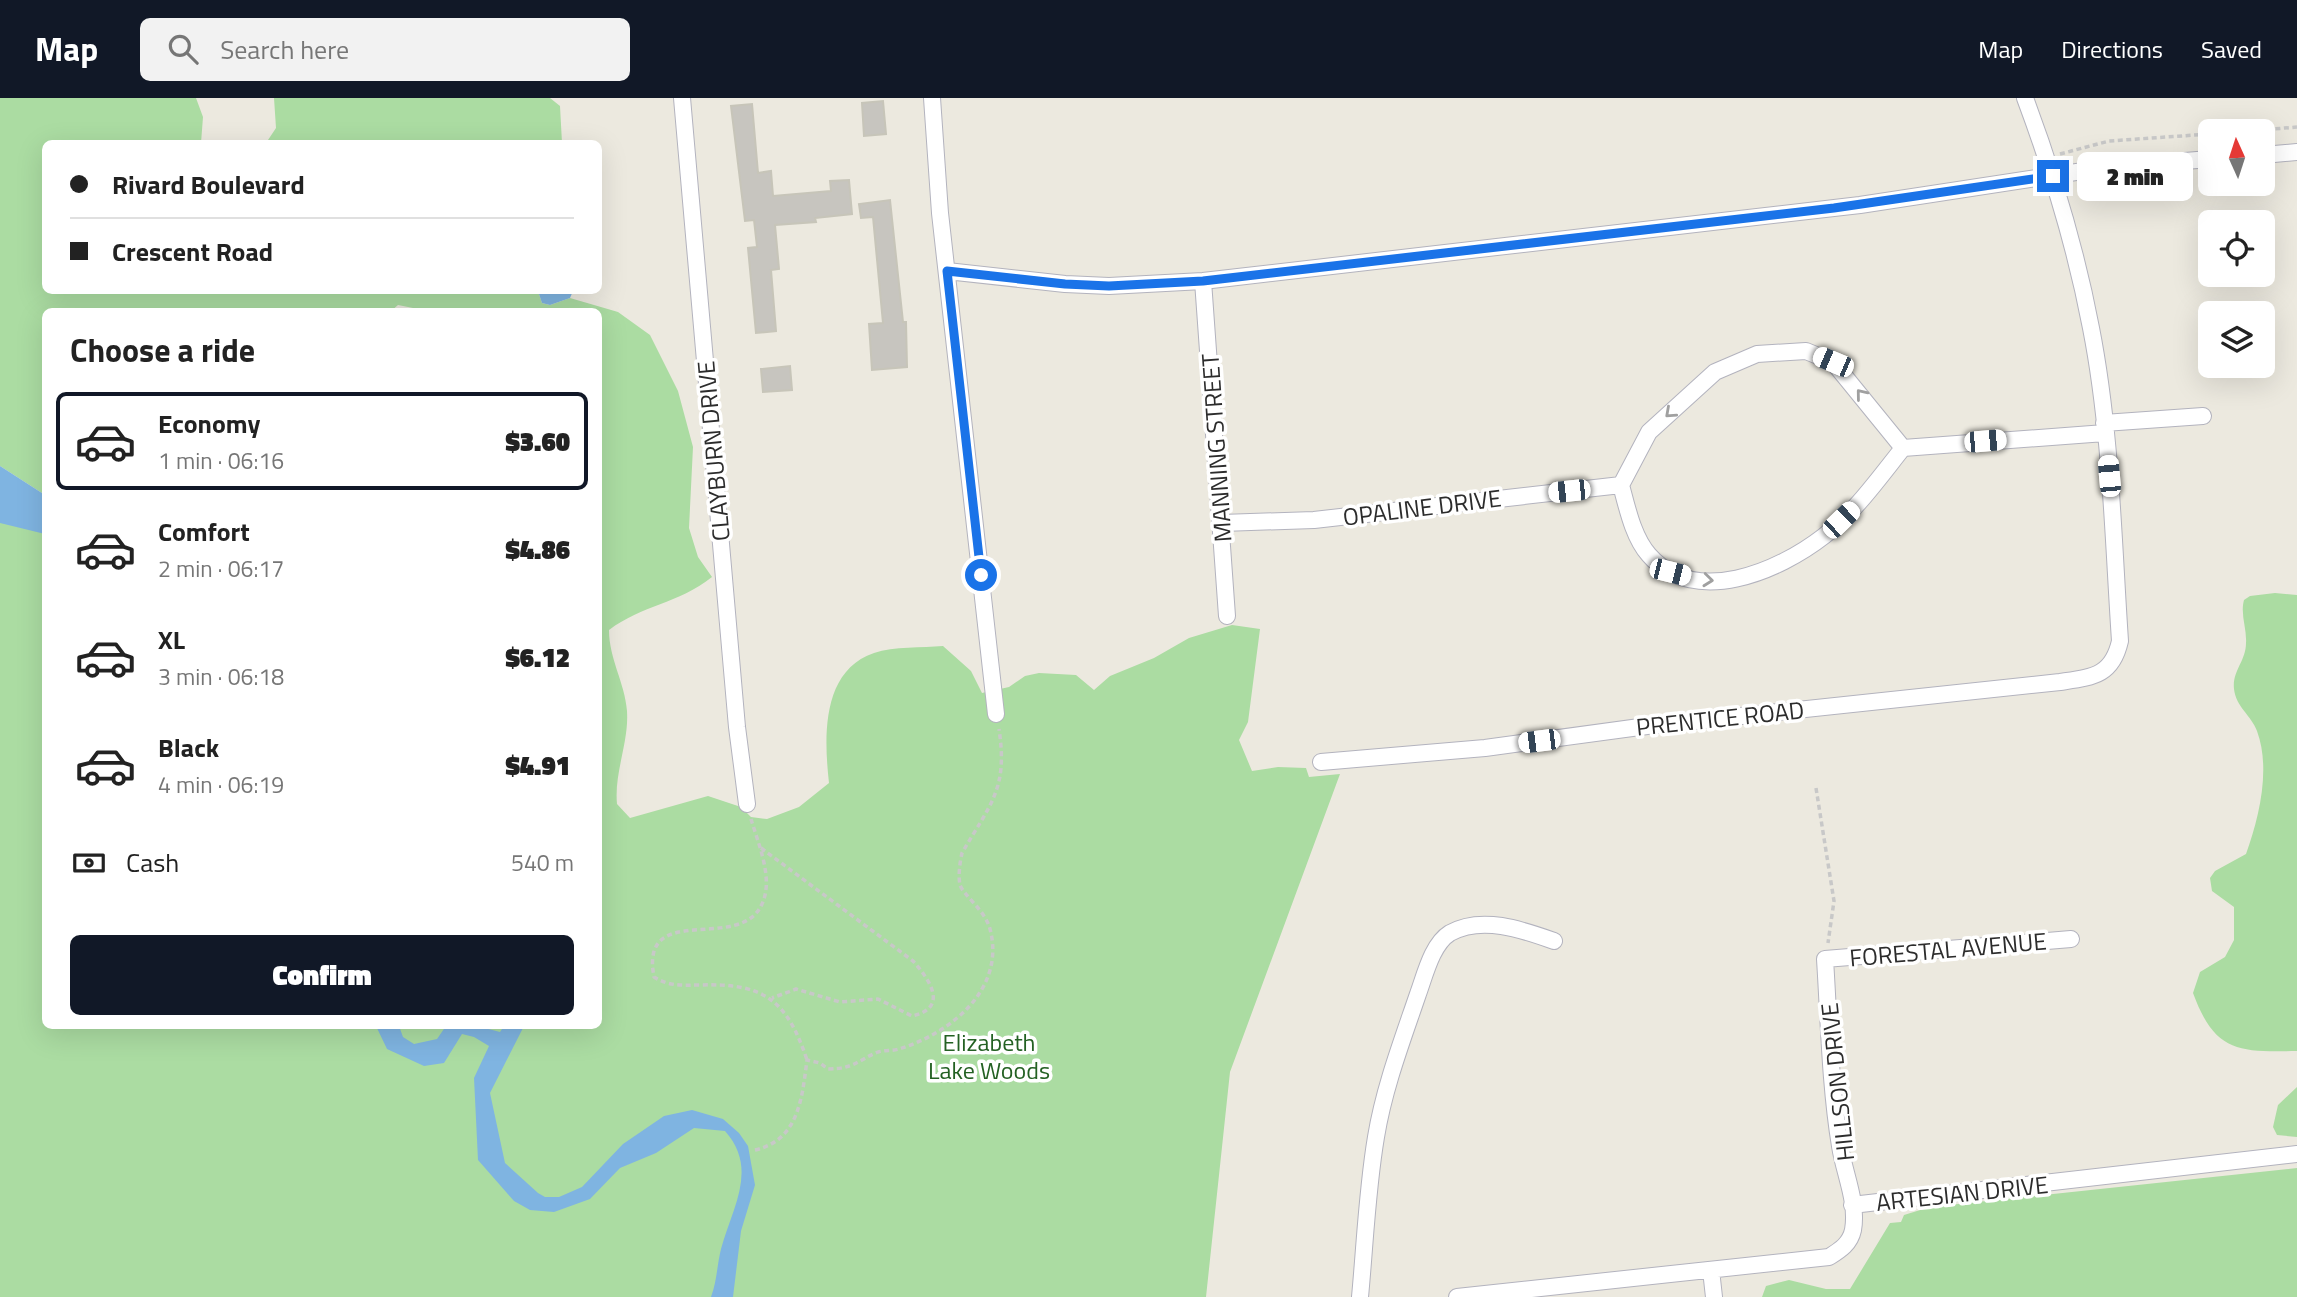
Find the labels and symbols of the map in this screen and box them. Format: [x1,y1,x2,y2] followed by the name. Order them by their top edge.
[2198,119,2275,196] north arrow
[2078,152,2193,200] callout: 2 min
[2037,160,2069,192] route end
[1810,344,1857,380] car
[1191,352,1241,543] street label: MANNING STREET
[687,359,739,543] street label: CLAYBURN DRIVE
[1857,390,1870,402] one-way arrow
[1665,404,1678,417] one-way arrow
[1964,429,2007,453] car
[2097,454,2122,498] car
[1548,478,1591,504] car
[1341,479,1503,535] street label: OPALINE DRIVE
[1819,498,1864,542] car
[1648,557,1693,587] car
[965,559,997,591] route start
[1703,572,1714,587] one-way arrow
[1634,691,1806,745] street label: PRENTICE ROAD
[1517,728,1562,754] car
[1848,922,2048,976] street label: FORESTAL AVENUE
[1811,1001,1863,1163] street label: HILLSON DRIVE
[928,1024,1050,1088] park label: Elizabeth Lake Woods
[1874,1166,2050,1220] street label: ARTESIAN DRIVE

